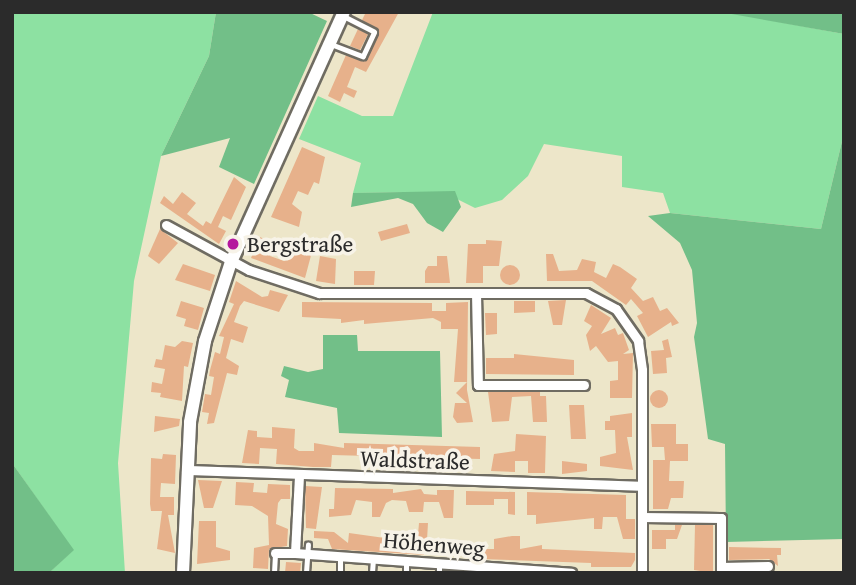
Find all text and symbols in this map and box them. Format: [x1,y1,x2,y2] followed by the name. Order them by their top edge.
[247,230,353,258] place label: Bergstraße
[225,236,241,252] marker: Bergstraße
[360,444,470,476] street label: Waldstraße
[382,526,486,562] street label: Höhenweg

